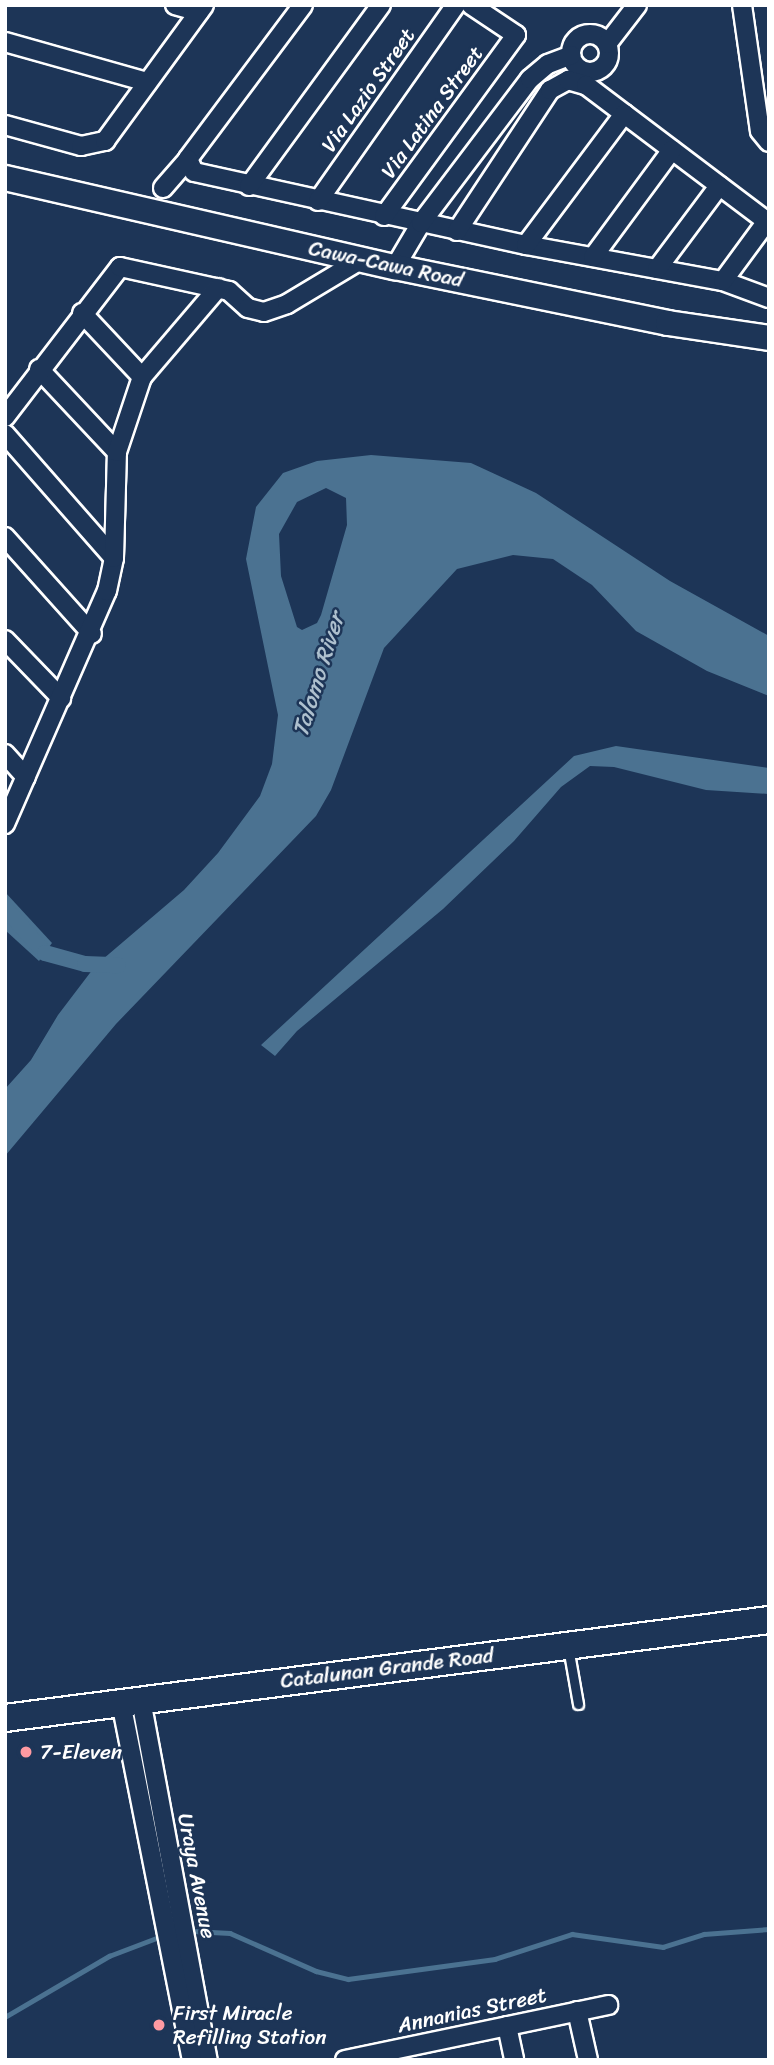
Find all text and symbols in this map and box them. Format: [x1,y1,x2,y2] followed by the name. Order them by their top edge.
[315,22,421,158] street label: Via Lazio Street
[375,41,489,183] street label: Via Latina Street
[306,235,466,293] street label: Cawa-Cawa Road
[287,610,351,740] water label: Talomo River
[279,1642,495,1694] street label: Catalunan Grande Road
[40,1739,122,1765] place label: 7-Eleven
[18,1744,34,1760] marker: 7-Eleven
[173,1811,221,1941] street label: Uraya Avenue
[396,1982,548,2038] street label: Annanias Street
[173,2000,327,2050] place label: First Miracle Refilling Station
[151,2017,167,2033] marker: First Miracle Refilling Station

